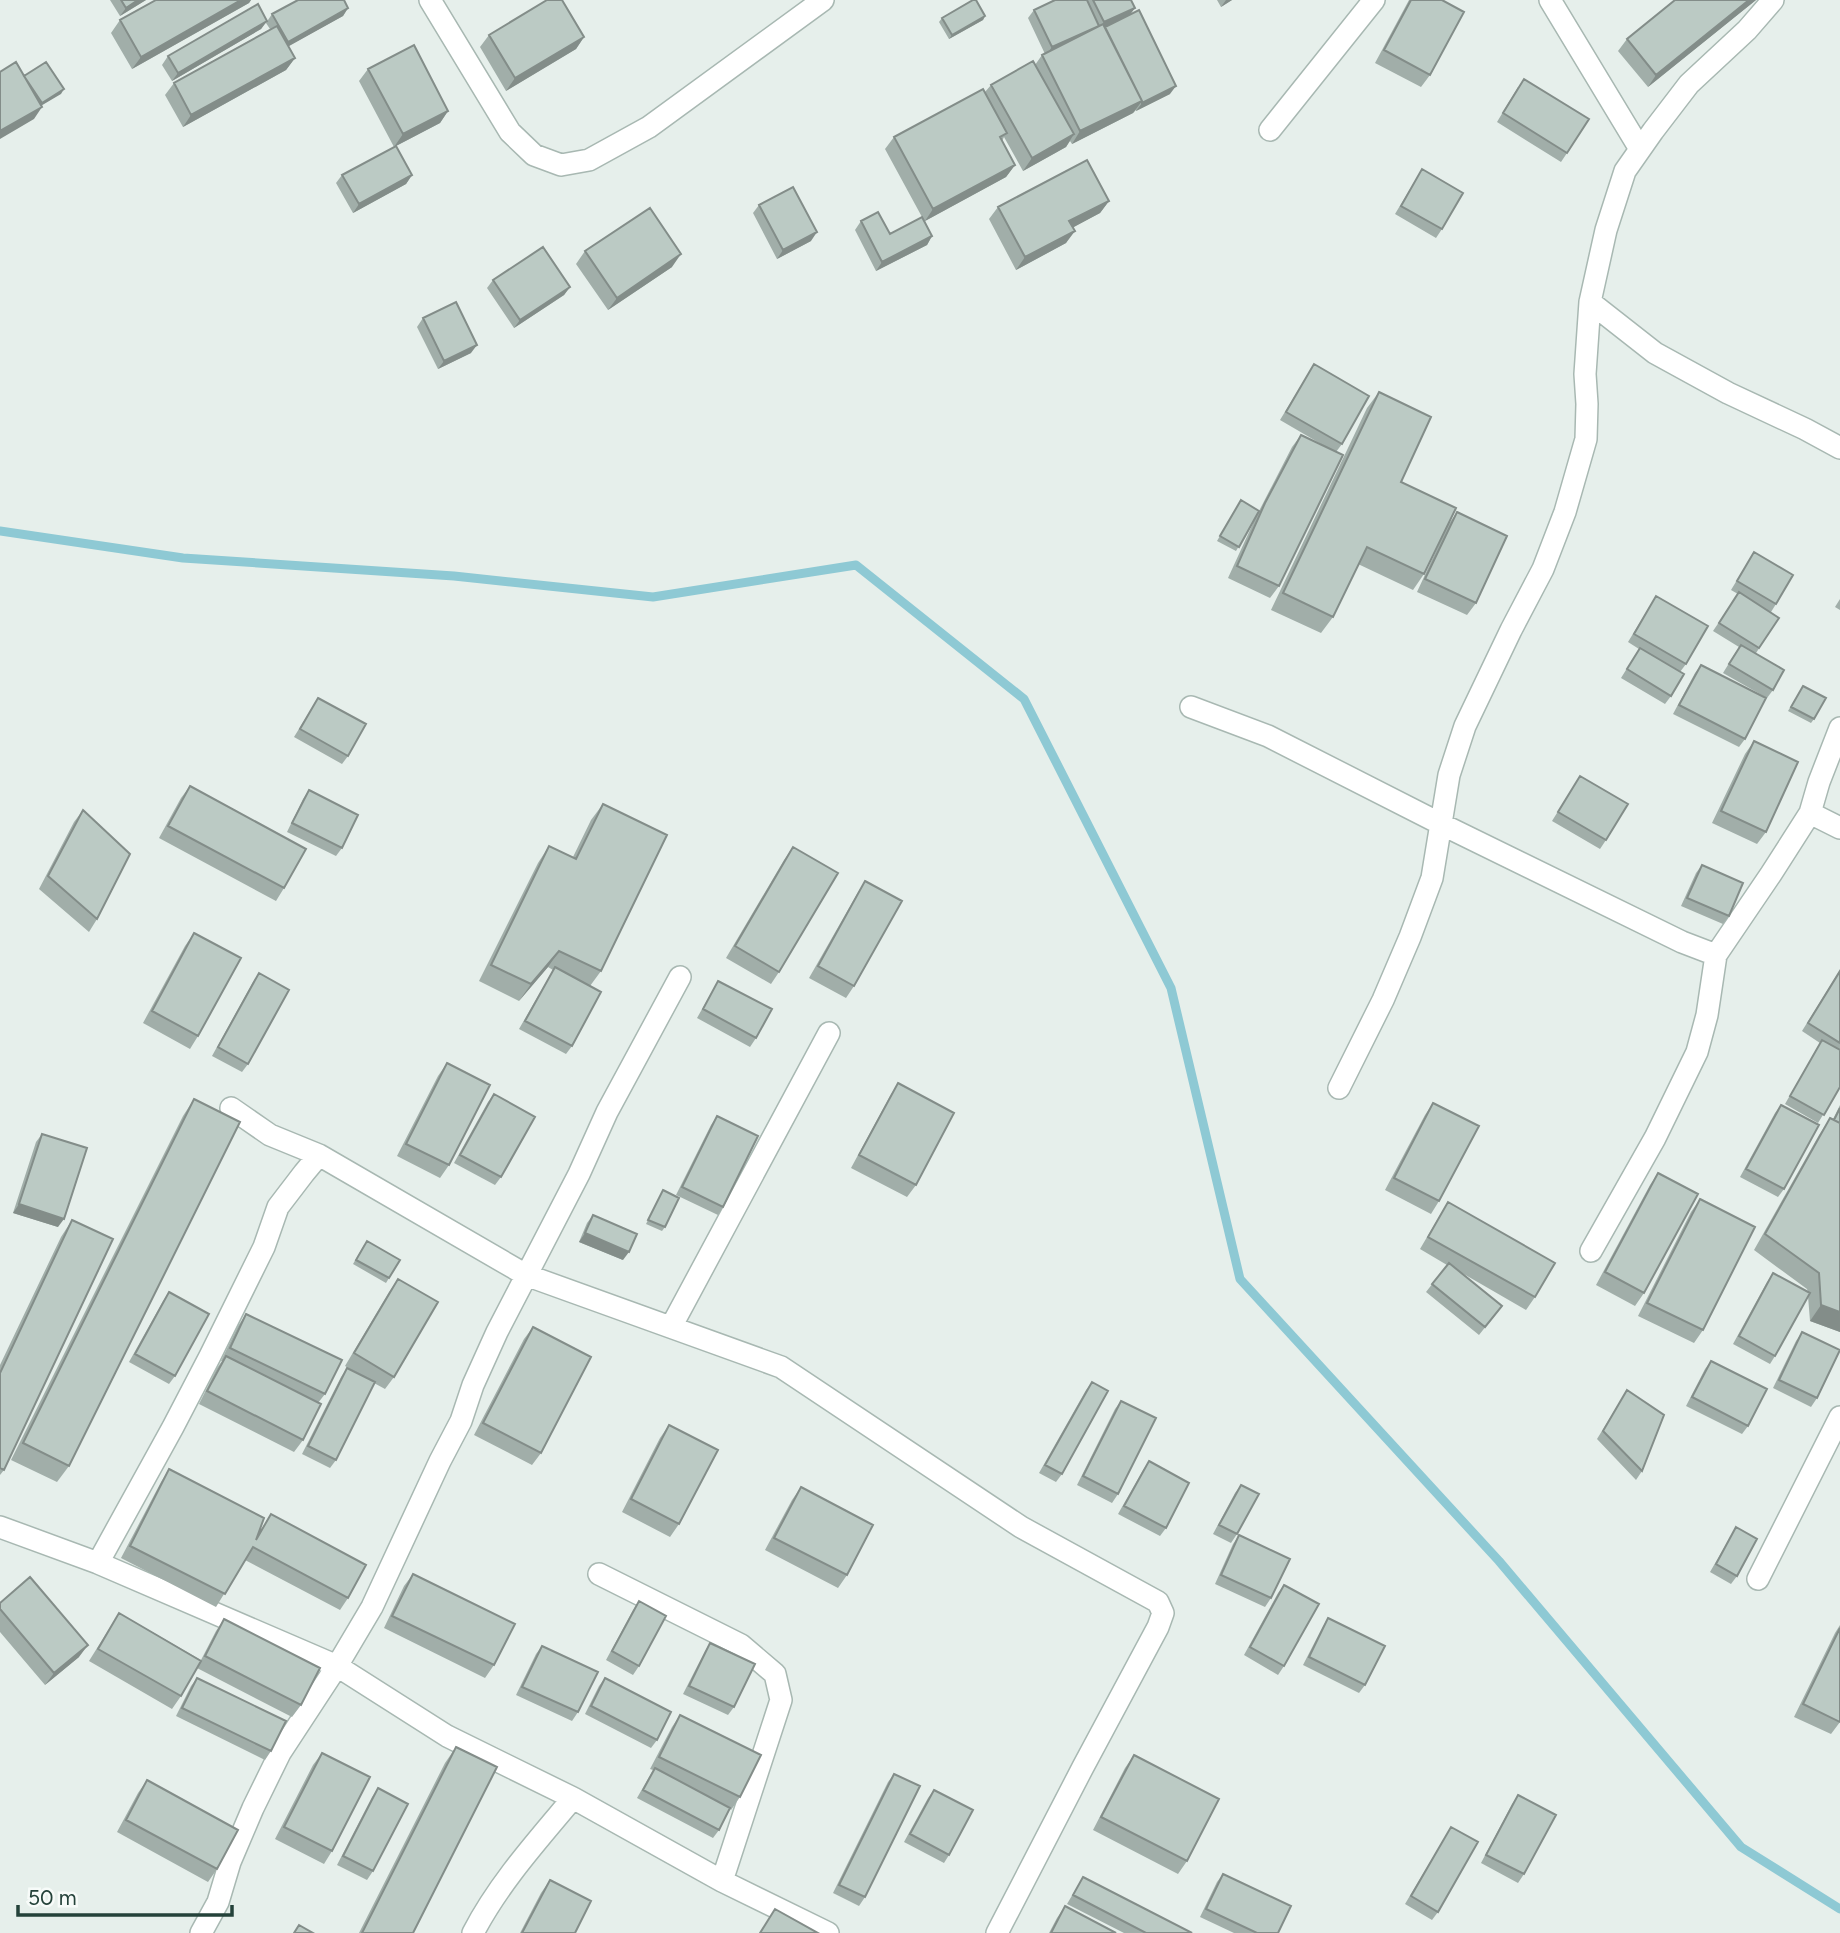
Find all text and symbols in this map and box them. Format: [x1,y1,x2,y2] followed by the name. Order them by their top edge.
[18,1874,231,1918] scale bar
[28,1885,77,1910] text: 50 m

